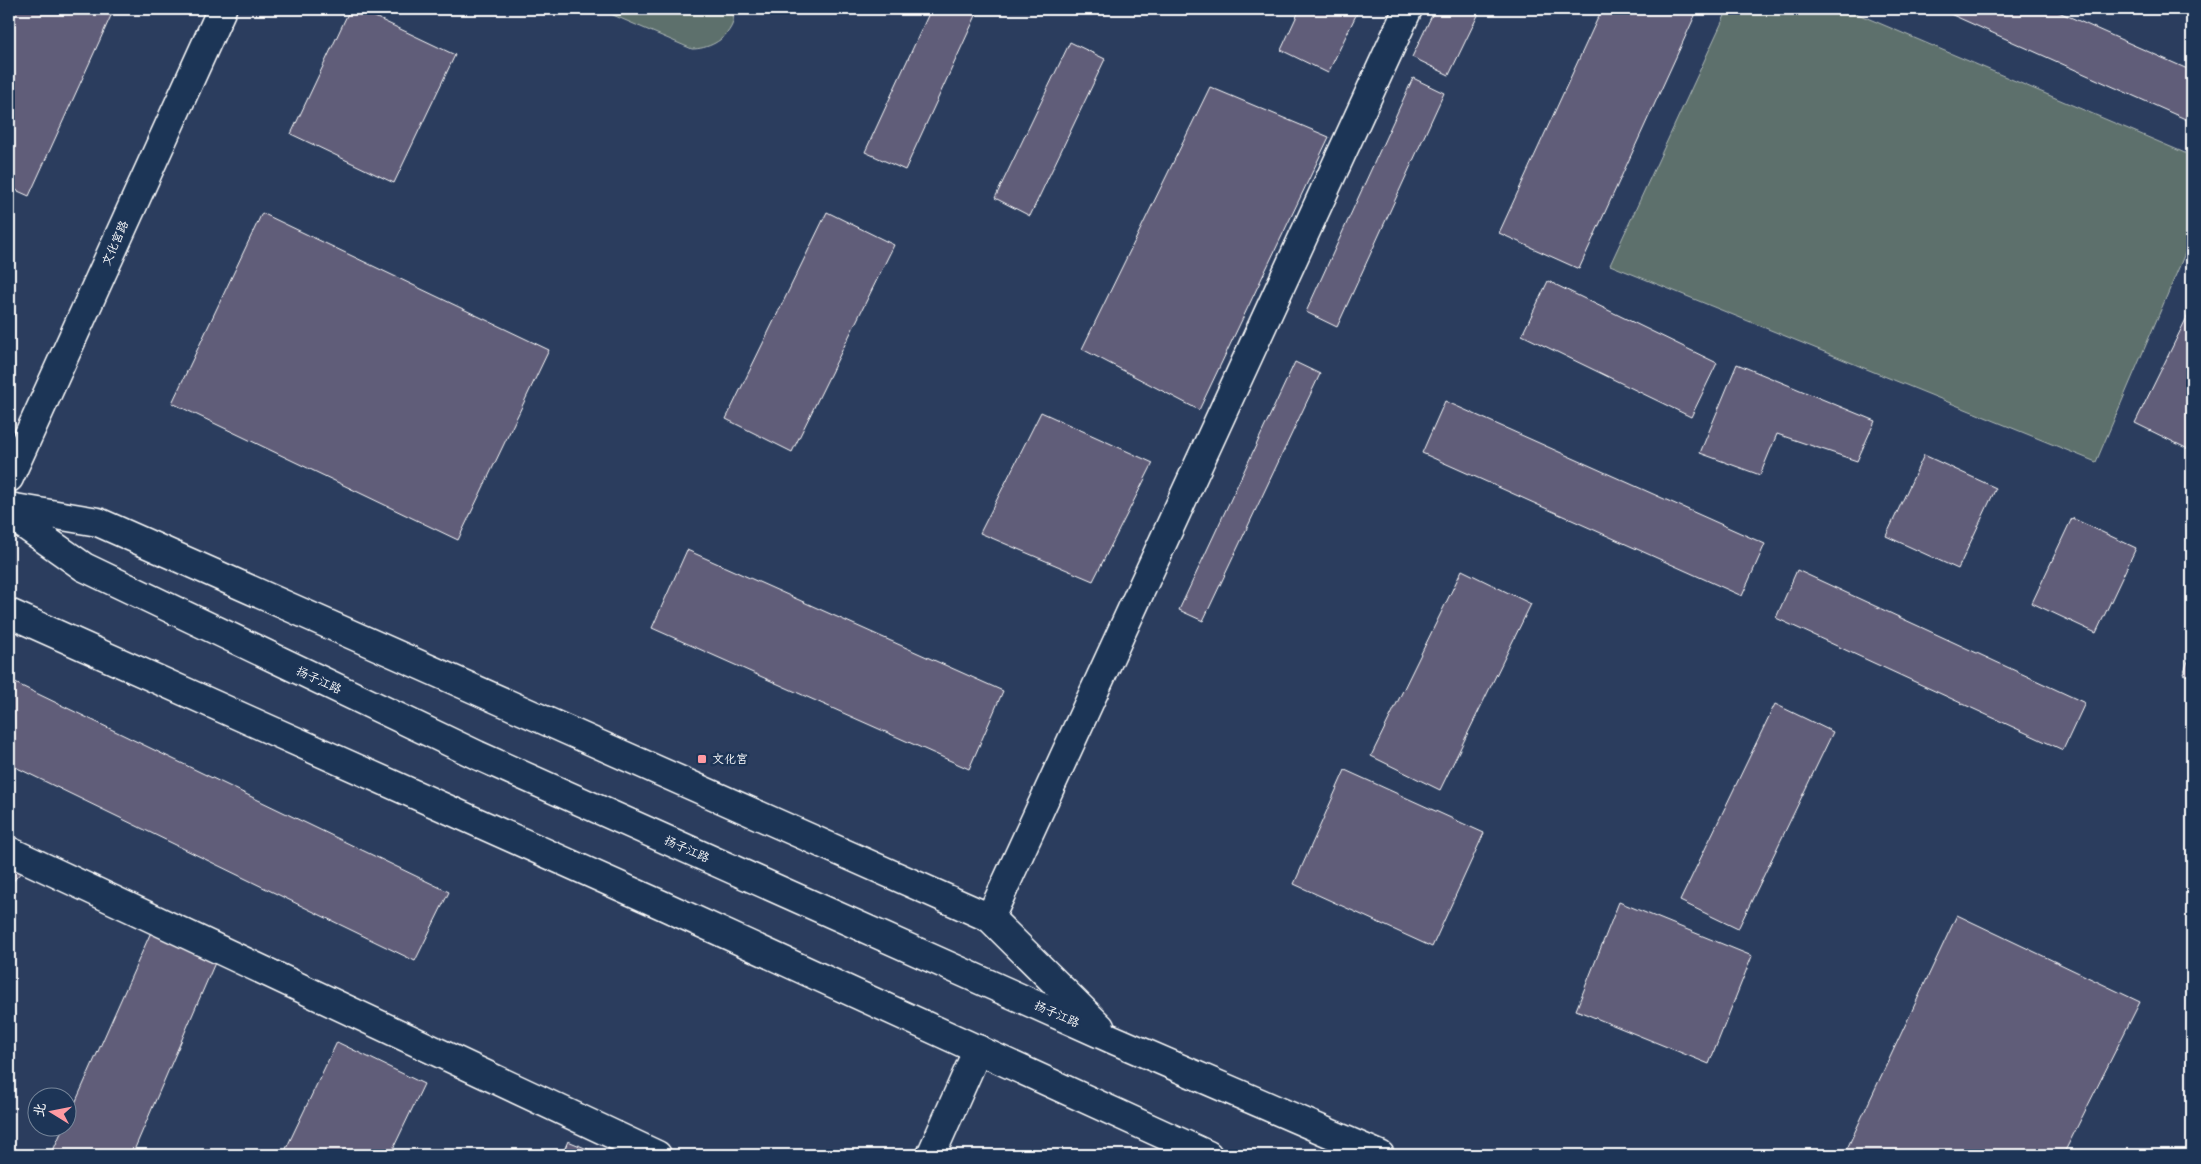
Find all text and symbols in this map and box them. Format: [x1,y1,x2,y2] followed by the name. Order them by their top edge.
[98,218,132,268] street label: 文化宫路
[294,663,344,697] street label: 扬子江路
[712,751,748,767] place label: 文化宫
[696,753,708,765] marker: 文化宫
[662,832,712,866] street label: 扬子江路
[1032,997,1082,1031] street label: 扬子江路
[28,1086,78,1136] north arrow
[29,1101,49,1118] text: 北

